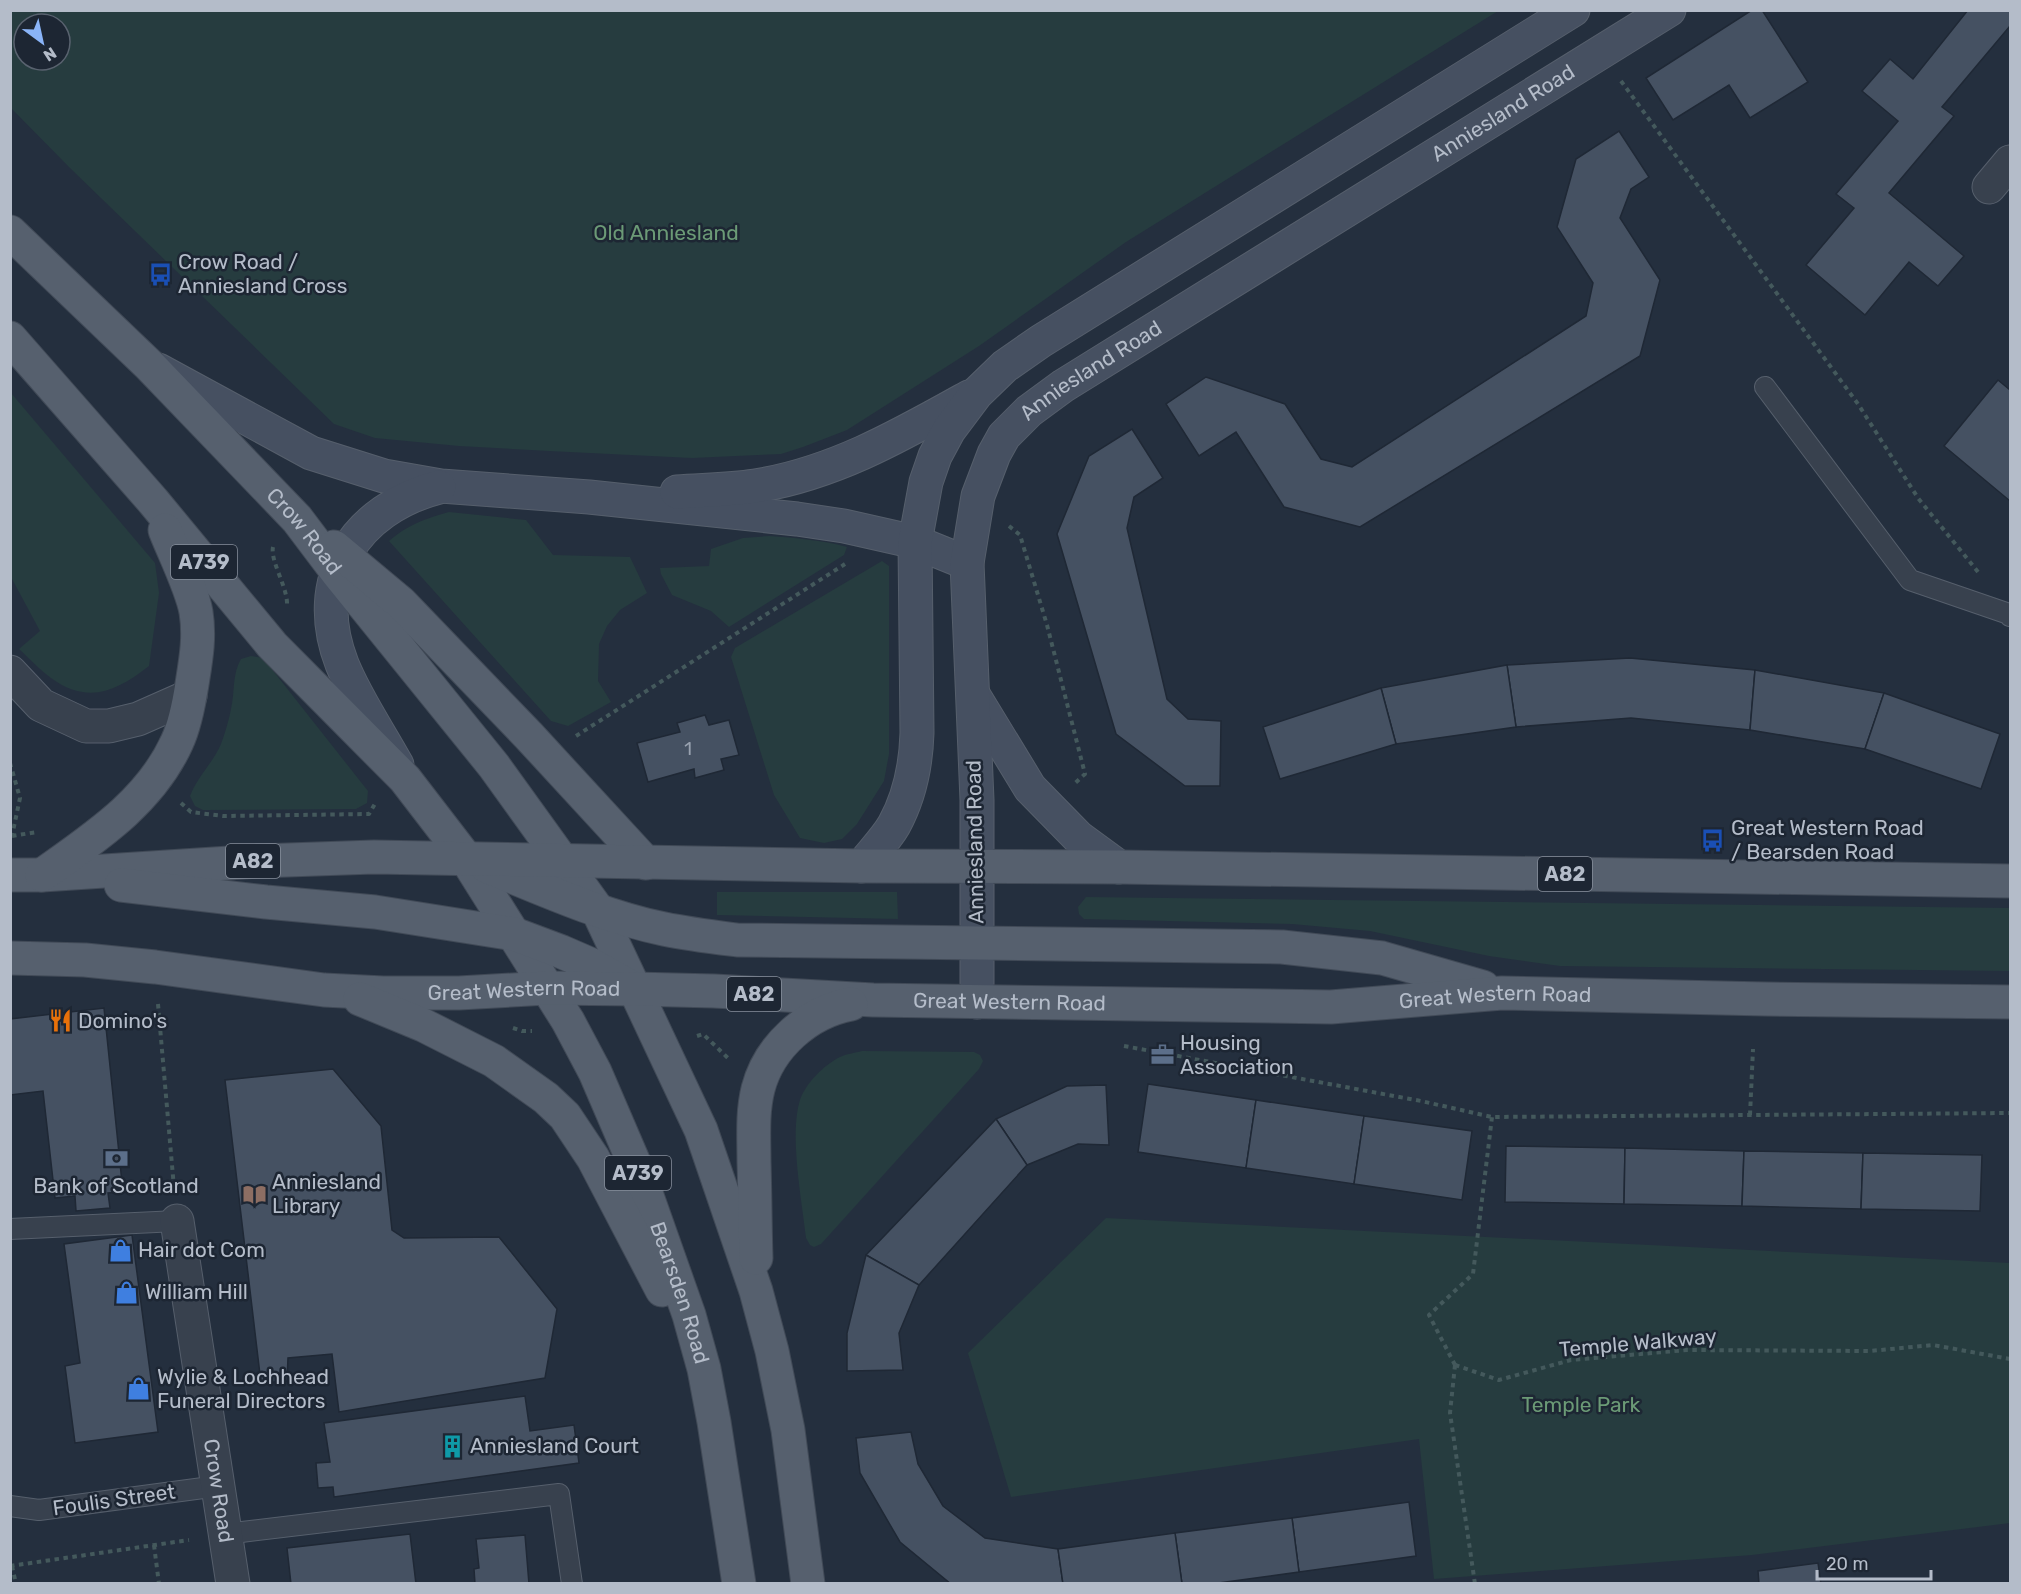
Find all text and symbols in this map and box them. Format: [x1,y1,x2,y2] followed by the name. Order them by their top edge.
[12,12,72,72] north arrow
[40,43,60,65] text: N
[1426,59,1579,166] street label: Anniesland Road
[593,220,739,245] park label: Old Anniesland
[178,249,347,298] place label: Crow Road / Anniesland Cross
[147,261,173,287] bus stop icon: Crow Road / Anniesland Cross
[1014,315,1166,425] street label: Anniesland Road
[262,482,347,579] street label: Crow Road
[171,545,237,579] road number: A739
[684,738,692,760] house number: 1
[961,760,988,924] street label: Anniesland Road
[1731,815,1924,864] place label: Great Western Road / Bearsden Road
[1700,827,1726,853] bus stop icon: Great Western Road / Bearsden Road
[226,844,280,878] road number: A82
[1538,857,1592,891] road number: A82
[428,975,620,1005] street label: Great Western Road
[727,977,781,1011] road number: A82
[1398,980,1592,1013] street label: Great Western Road
[913,988,1106,1016] street label: Great Western Road
[47,1008,73,1034] restaurant icon: Domino's
[78,1008,167,1033] place label: Domino's
[1180,1030,1294,1079] place label: Housing Association
[1149,1042,1175,1068] office icon: Housing Association
[103,1145,129,1171] bank icon: Bank of Scotland
[605,1156,671,1190] road number: A739
[272,1169,381,1218] place label: Anniesland Library
[33,1173,199,1198] place label: Bank of Scotland
[241,1181,267,1207] library icon: Anniesland Library
[645,1218,715,1366] street label: Bearsden Road
[107,1237,133,1263] shop icon: Hair dot Com
[138,1237,265,1262] place label: Hair dot Com
[114,1279,140,1305] shop icon: William Hill
[145,1279,248,1304] place label: William Hill
[1558,1323,1718,1362] street label: Temple Walkway
[157,1364,329,1413] place label: Wylie & Lochhead Funeral Directors
[126,1376,152,1402] shop icon: Wylie & Lochhead Funeral Directors
[1522,1392,1641,1417] park label: Temple Park
[439,1433,465,1459] building icon: Anniesland Court
[470,1433,639,1458] place label: Anniesland Court
[199,1437,239,1544] street label: Crow Road
[51,1479,177,1520] street label: Foulis Street
[1817,1543,1931,1581] scale bar
[1826,1553,1868,1575] text: 20 m

